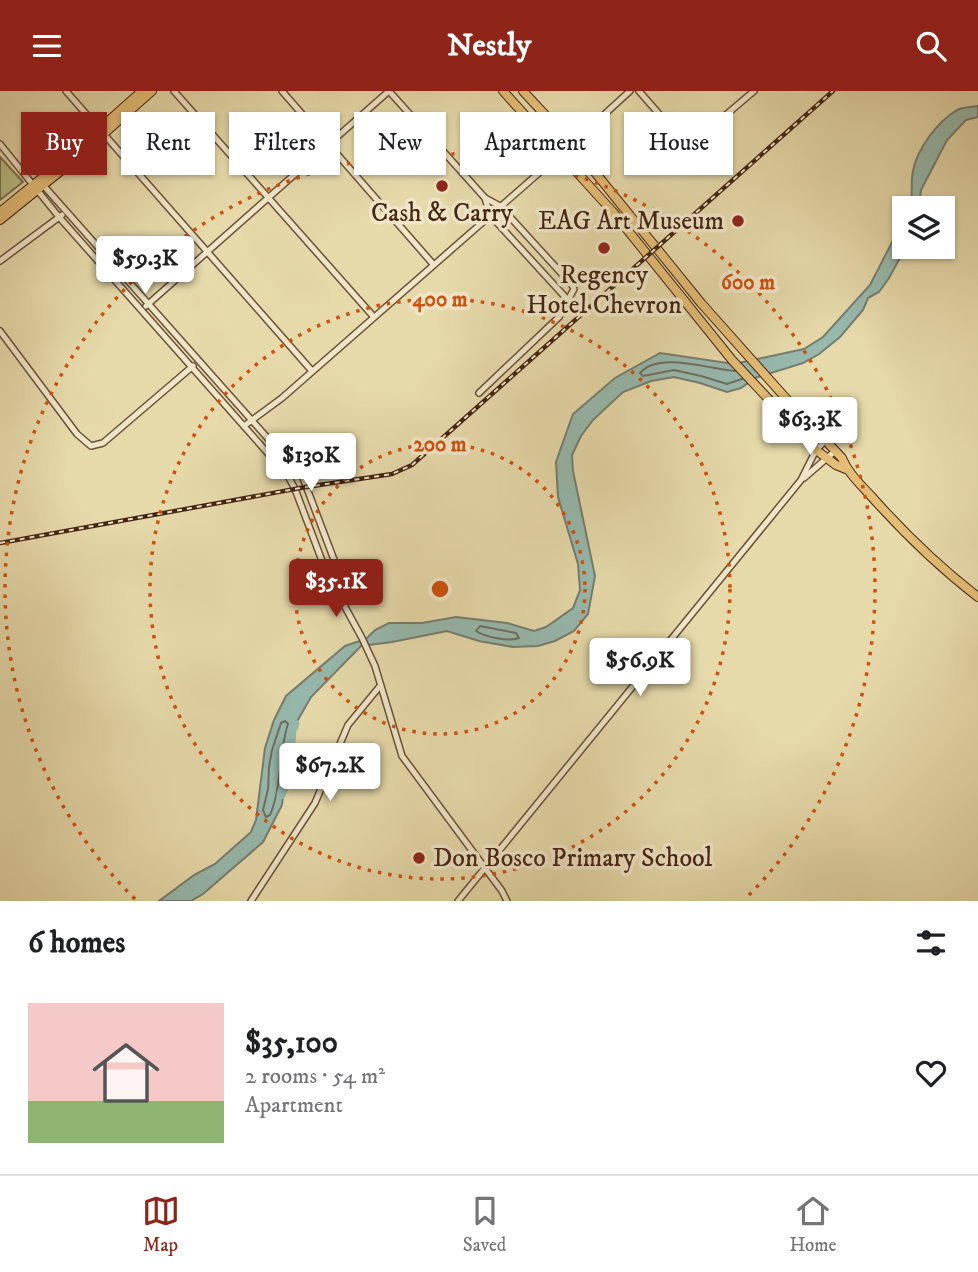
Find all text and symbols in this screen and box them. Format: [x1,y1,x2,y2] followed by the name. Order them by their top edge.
[447,26,531,66] text: Nestly
[28,27,66,65] icon: menu
[912,27,950,65] icon: search
[21,112,107,175] chip: Buy
[121,112,215,175] chip: Rent
[229,112,340,175] chip: Filters
[354,112,446,175] chip: New
[460,112,610,175] chip: Apartment
[624,112,733,175] chip: House
[434,178,450,194] marker: Cash & Carry
[892,196,955,259] map controls
[892,196,955,259] button: layers
[371,197,514,230] place label: Cash & Carry
[538,205,724,238] place label: EAG Art Museum
[730,213,746,229] marker: EAG Art Museum
[88,237,202,296] pin: $59.3K
[596,240,612,256] marker: Regency Hotel Chevron
[112,244,178,273] text: $59.3K
[526,259,682,322] place label: Regency Hotel Chevron
[721,270,775,296] text: 600 m
[413,287,468,313] text: 400 m
[753,397,867,457] pin: $63.3K
[778,405,842,434] text: $63.3K
[413,432,467,458] text: 200 m
[262,433,360,493] pin: $130K
[282,441,340,470] text: $130K
[279,559,393,619] pin: $35.1K
[305,567,367,596] text: $35.1K
[428,577,452,601] centre of rings
[583,639,697,698] pin: $56.9K
[605,646,675,675] text: $56.9K
[273,743,387,803] pin: $67.2K
[295,751,365,780] text: $67.2K
[433,842,713,875] place label: Don Bosco Primary School
[411,850,427,866] marker: Don Bosco Primary School
[912,924,950,962] icon: filters
[28,925,125,962] text: 6 homes
[245,1025,338,1062] text: $35,100
[84,1031,168,1115] icon: home
[912,1054,950,1092] icon: heart
[245,1062,385,1091] text: 2 rooms · 54 m²
[245,1091,343,1120] text: Apartment
[142,1192,180,1257] tab: Map
[463,1192,506,1257] tab: Saved
[789,1192,836,1257] tab: Home

